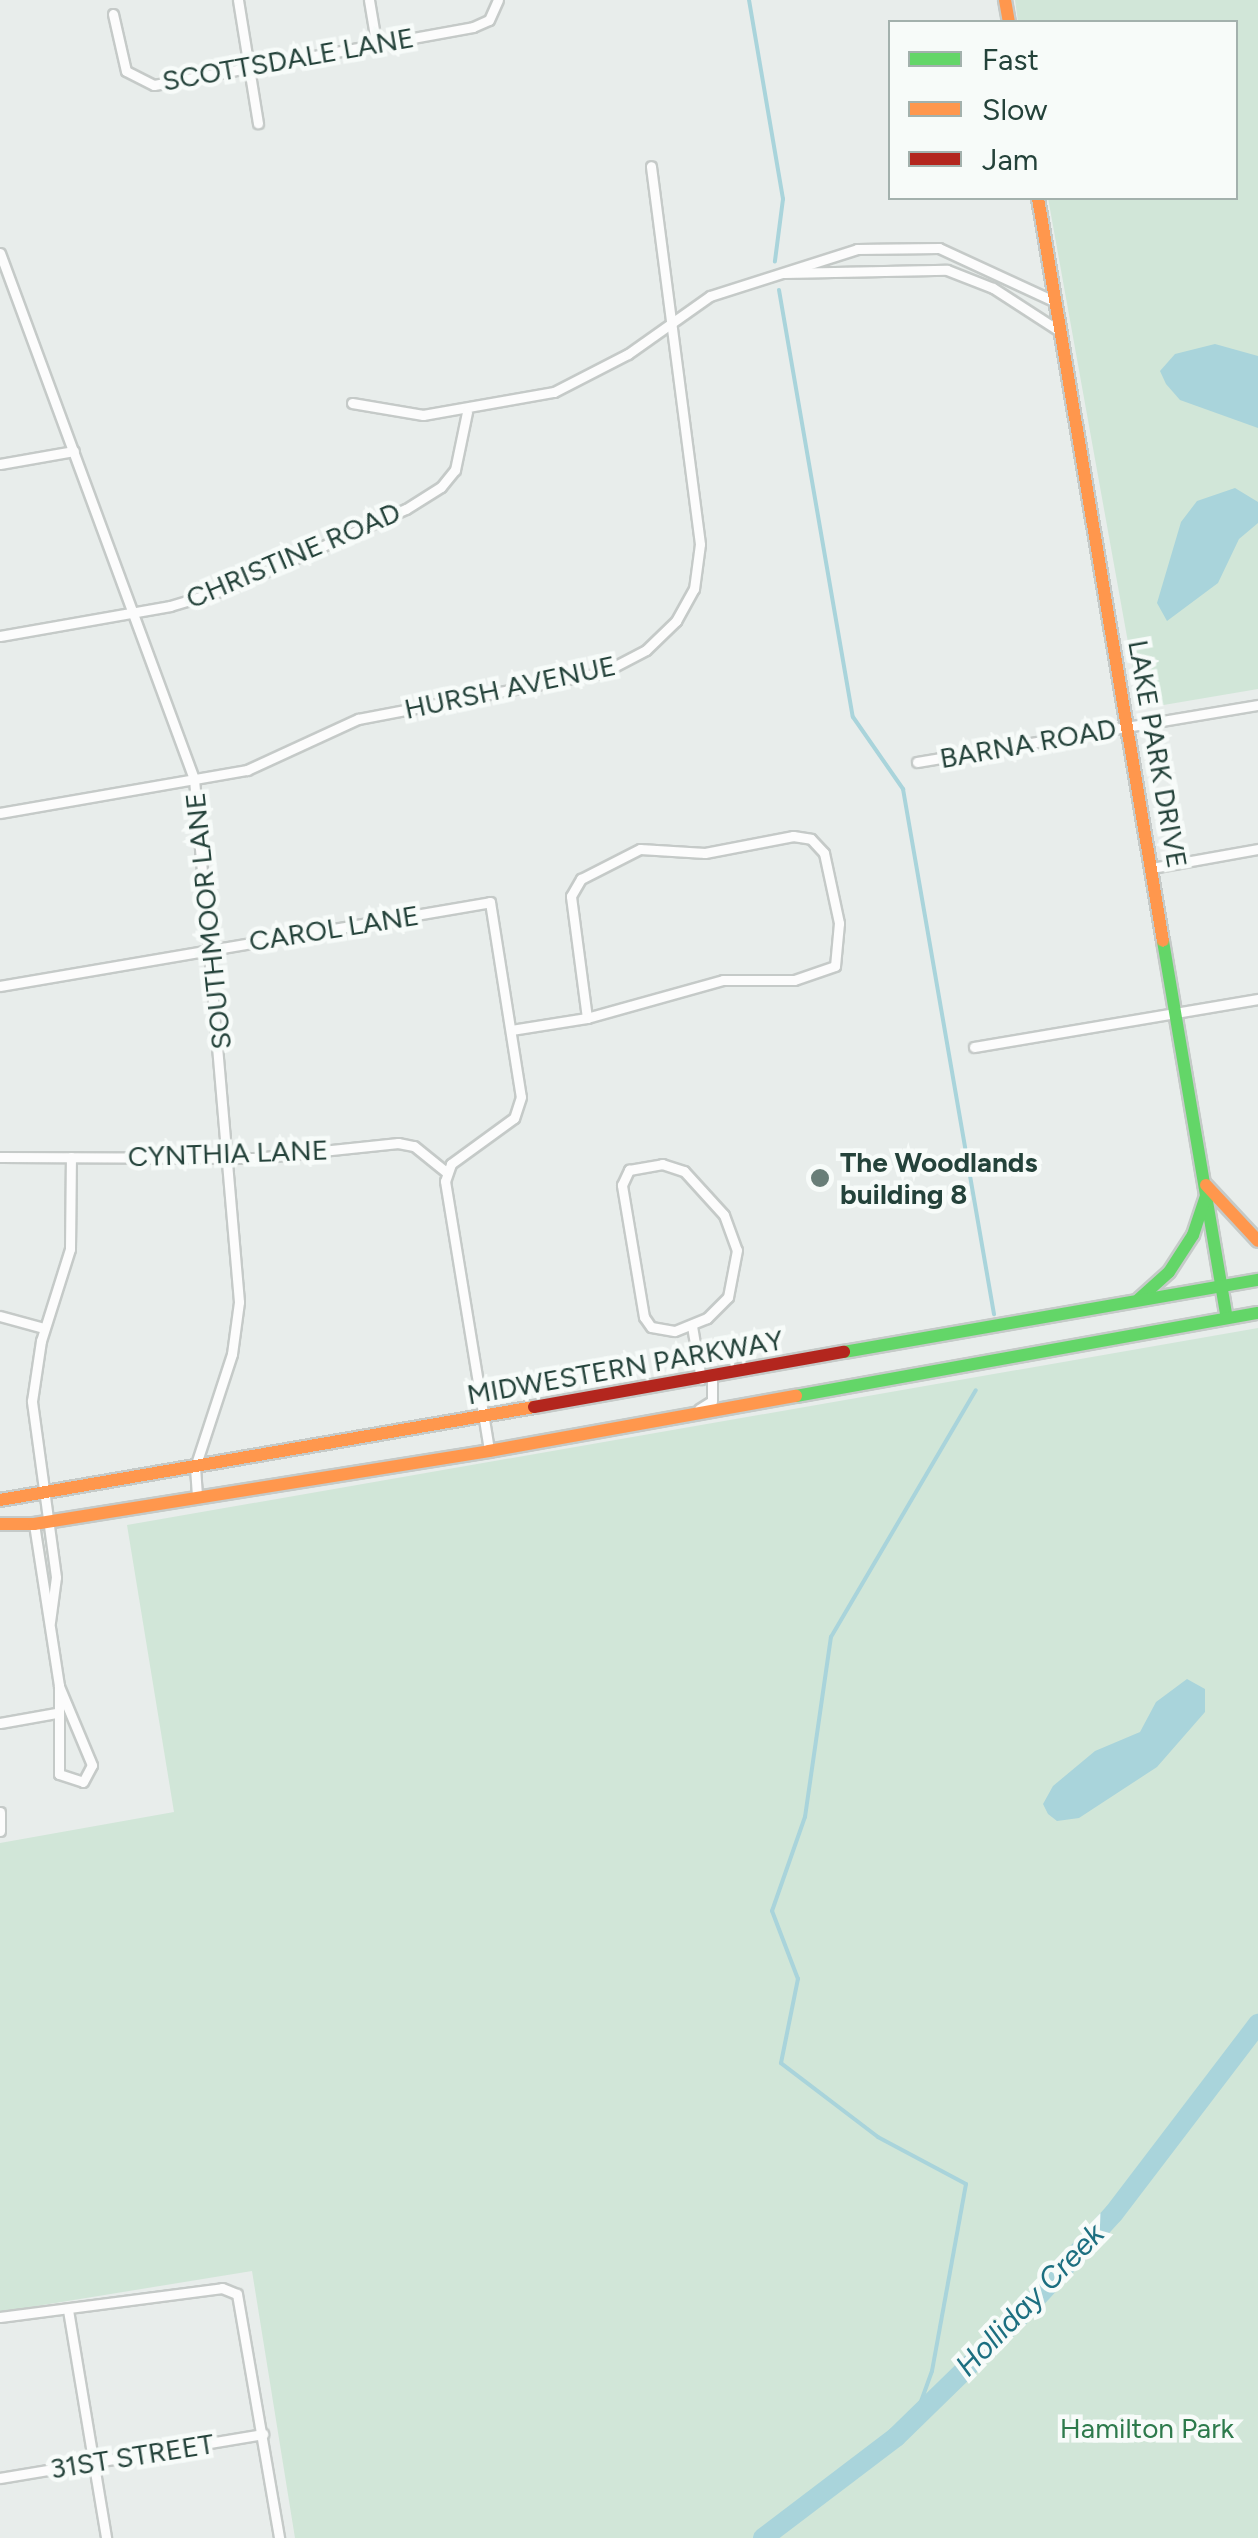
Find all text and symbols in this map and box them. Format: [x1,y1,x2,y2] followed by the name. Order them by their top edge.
[160,20,416,98] street label: SCOTTSDALE LANE
[888,20,1238,200] legend
[982,41,1039,78] text: Fast
[982,91,1048,128] text: Slow
[982,141,1038,178] text: Jam
[181,495,405,615] street label: CHRISTINE ROAD
[1121,637,1195,871] street label: LAKE PARK DRIVE
[401,648,619,726] street label: HURSH AVENUE
[937,711,1119,775] street label: BARNA ROAD
[178,791,238,1051] street label: SOUTHMOOR LANE
[247,898,421,958] street label: CAROL LANE
[127,1133,329,1173] street label: CYNTHIA LANE
[840,1145,1038,1211] place label: The Woodlands building 8
[809,1167,831,1189] marker: The Woodlands building 8
[464,1323,786,1411] street label: MIDWESTERN PARKWAY
[948,2216,1112,2384] water label: Holliday Creek
[1060,2411,1234,2445] park label: Hamilton Park
[48,2426,216,2486] street label: 31ST STREET

